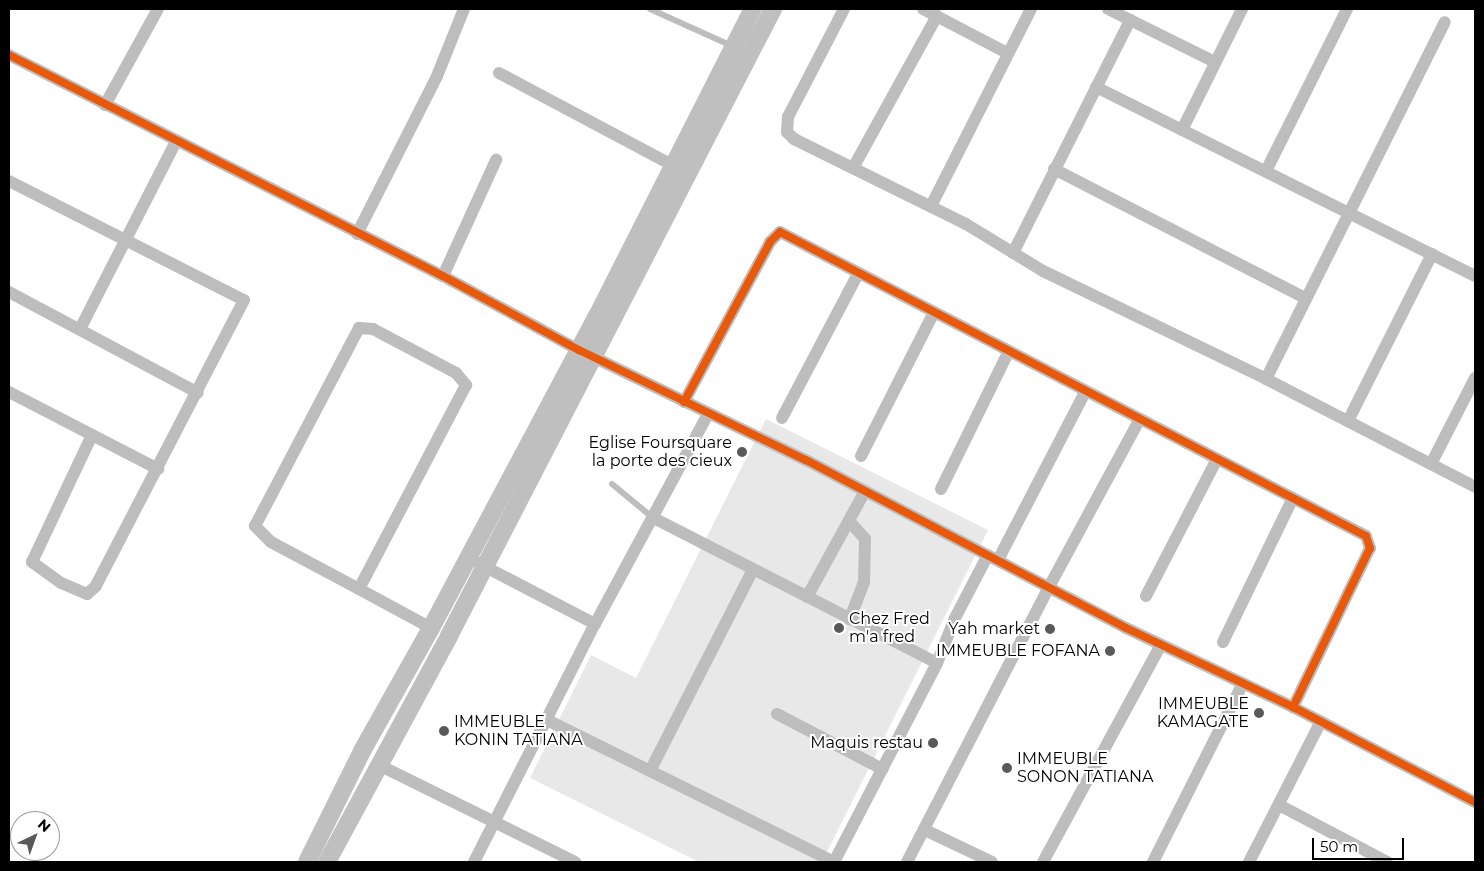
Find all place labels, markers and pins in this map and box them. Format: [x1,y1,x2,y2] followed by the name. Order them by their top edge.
[588,433,732,471] place label: Eglise Foursquare la porte des cieux
[736,446,748,458] marker: Eglise Foursquare la porte des cieux
[849,609,930,647] place label: Chez Fred m'a fred
[948,619,1040,639] place label: Yah market
[833,622,845,634] marker: Chez Fred m'a fred
[1044,623,1056,635] marker: Yah market
[936,641,1100,661] place label: IMMEUBLE FOFANA
[1104,645,1116,657] marker: IMMEUBLE FOFANA
[1157,694,1249,732] place label: IMMEUBLE KAMAGATE
[1253,707,1265,719] marker: IMMEUBLE KAMAGATE
[454,712,583,750] place label: IMMEUBLE KONIN TATIANA
[438,725,450,737] marker: IMMEUBLE KONIN TATIANA
[810,733,923,753] place label: Maquis restau
[927,737,939,749] marker: Maquis restau
[1017,749,1153,787] place label: IMMEUBLE SONON TATIANA
[1001,762,1013,774] marker: IMMEUBLE SONON TATIANA

